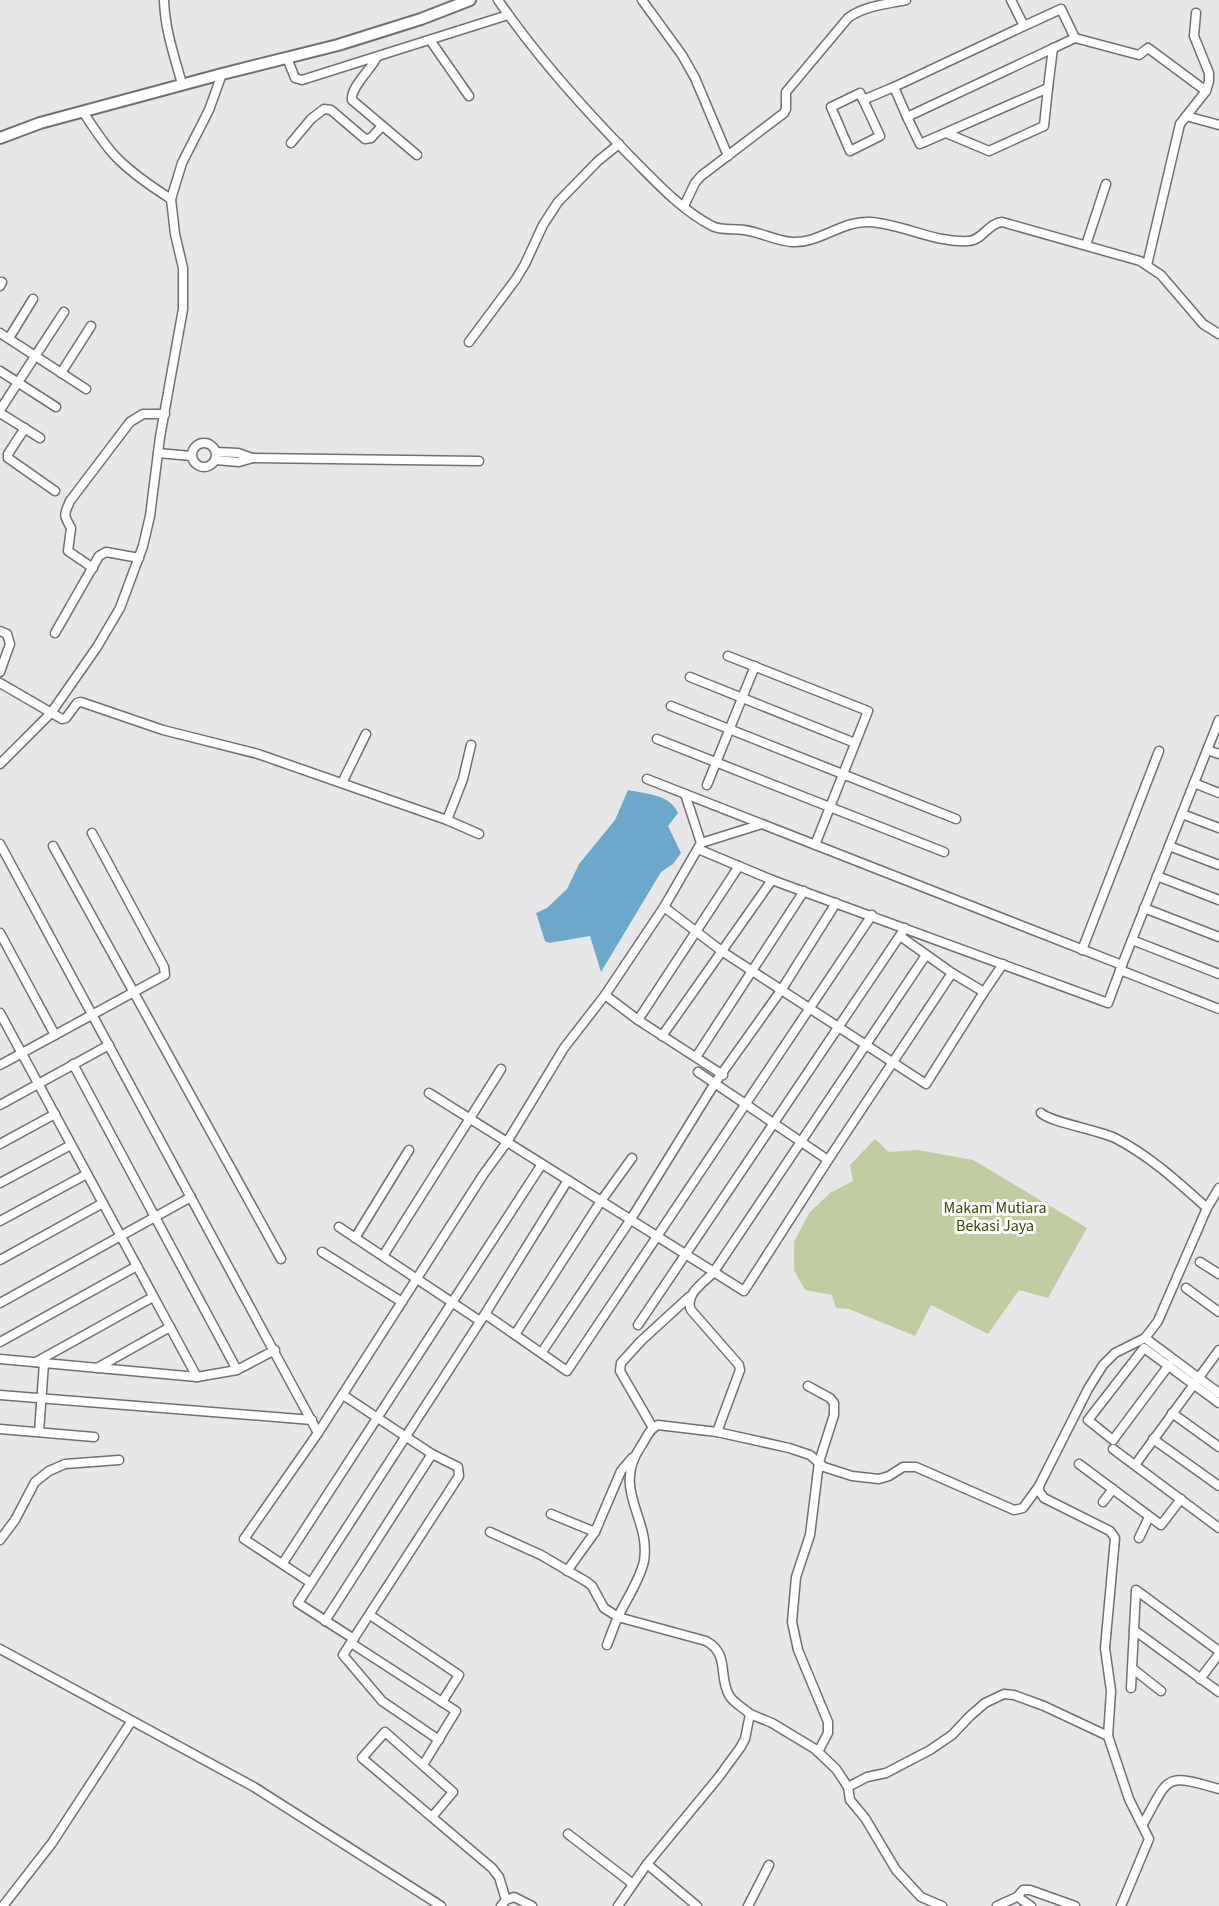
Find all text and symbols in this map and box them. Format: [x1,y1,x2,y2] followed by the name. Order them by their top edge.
[944,1197,1046,1237] park label: Makam Mutiara Bekasi Jaya

